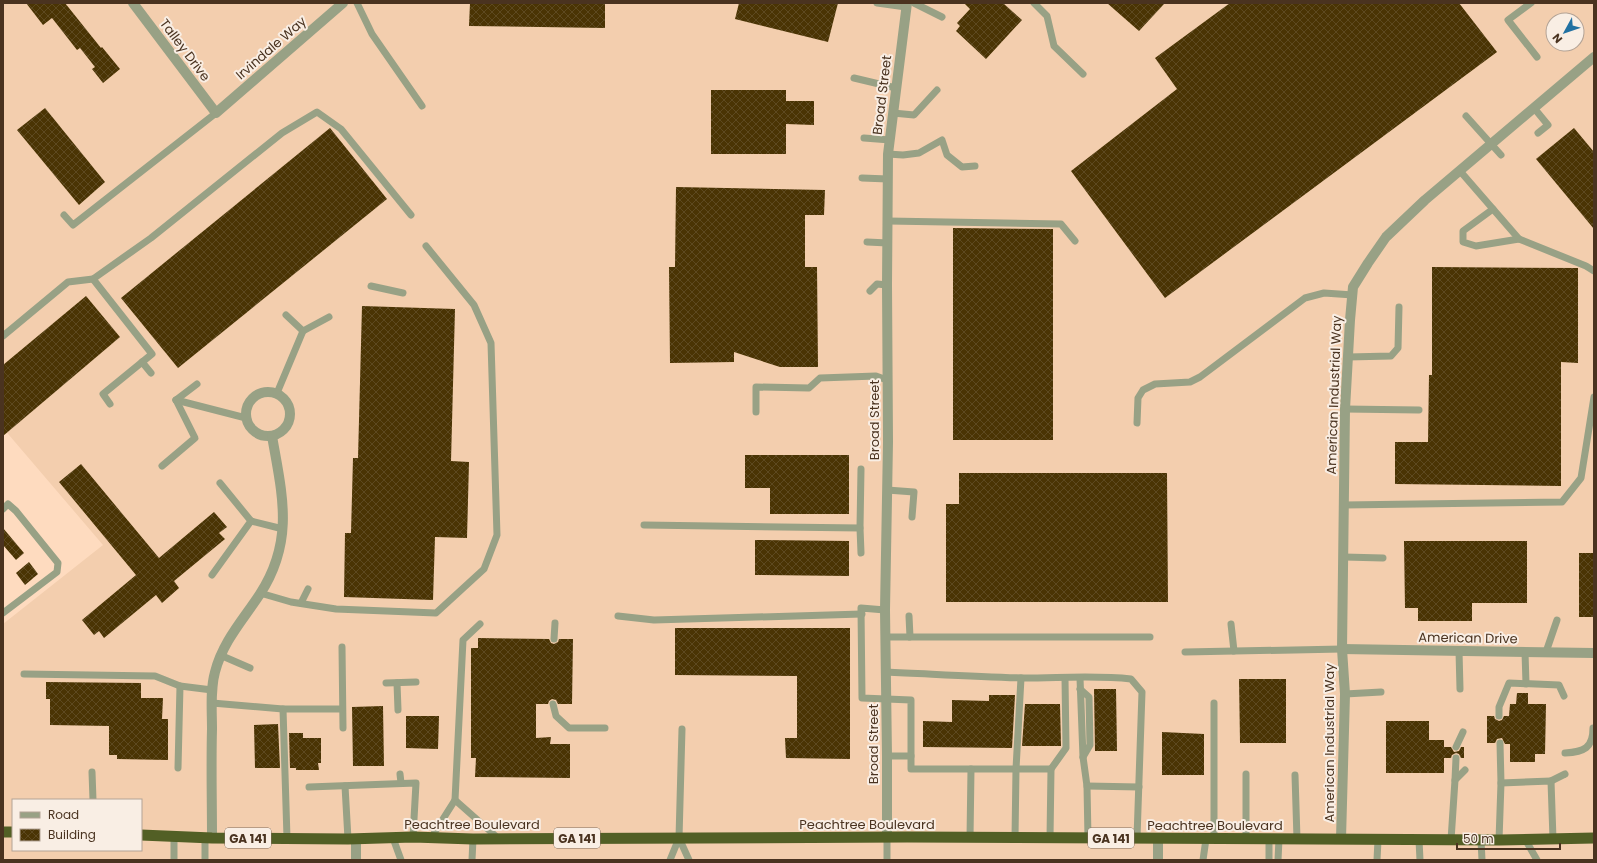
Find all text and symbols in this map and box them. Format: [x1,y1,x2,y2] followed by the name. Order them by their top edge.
[232,12,311,84] street label: Irvindale Way
[1545,12,1585,52] north arrow
[155,15,215,85] street label: Talley Drive
[1549,30,1566,47] text: N
[868,54,896,136] street label: Broad Street
[1322,314,1346,475] street label: American Industrial Way
[865,380,884,460] street label: Broad Street
[1418,628,1518,648] street label: American Drive
[1320,663,1339,823] street label: American Industrial Way
[864,704,883,784] street label: Broad Street
[12,799,142,851] legend
[48,806,79,823] text: Road
[404,815,540,834] street label: Peachtree Boulevard
[799,815,935,834] street label: Peachtree Boulevard
[1147,816,1283,835] street label: Peachtree Boulevard
[1457,825,1560,851] scale bar
[48,826,96,843] text: Building
[225,828,271,848] road number: GA 141
[554,828,600,848] road number: GA 141
[1088,828,1134,848] road number: GA 141
[1463,830,1494,847] text: 50 m

